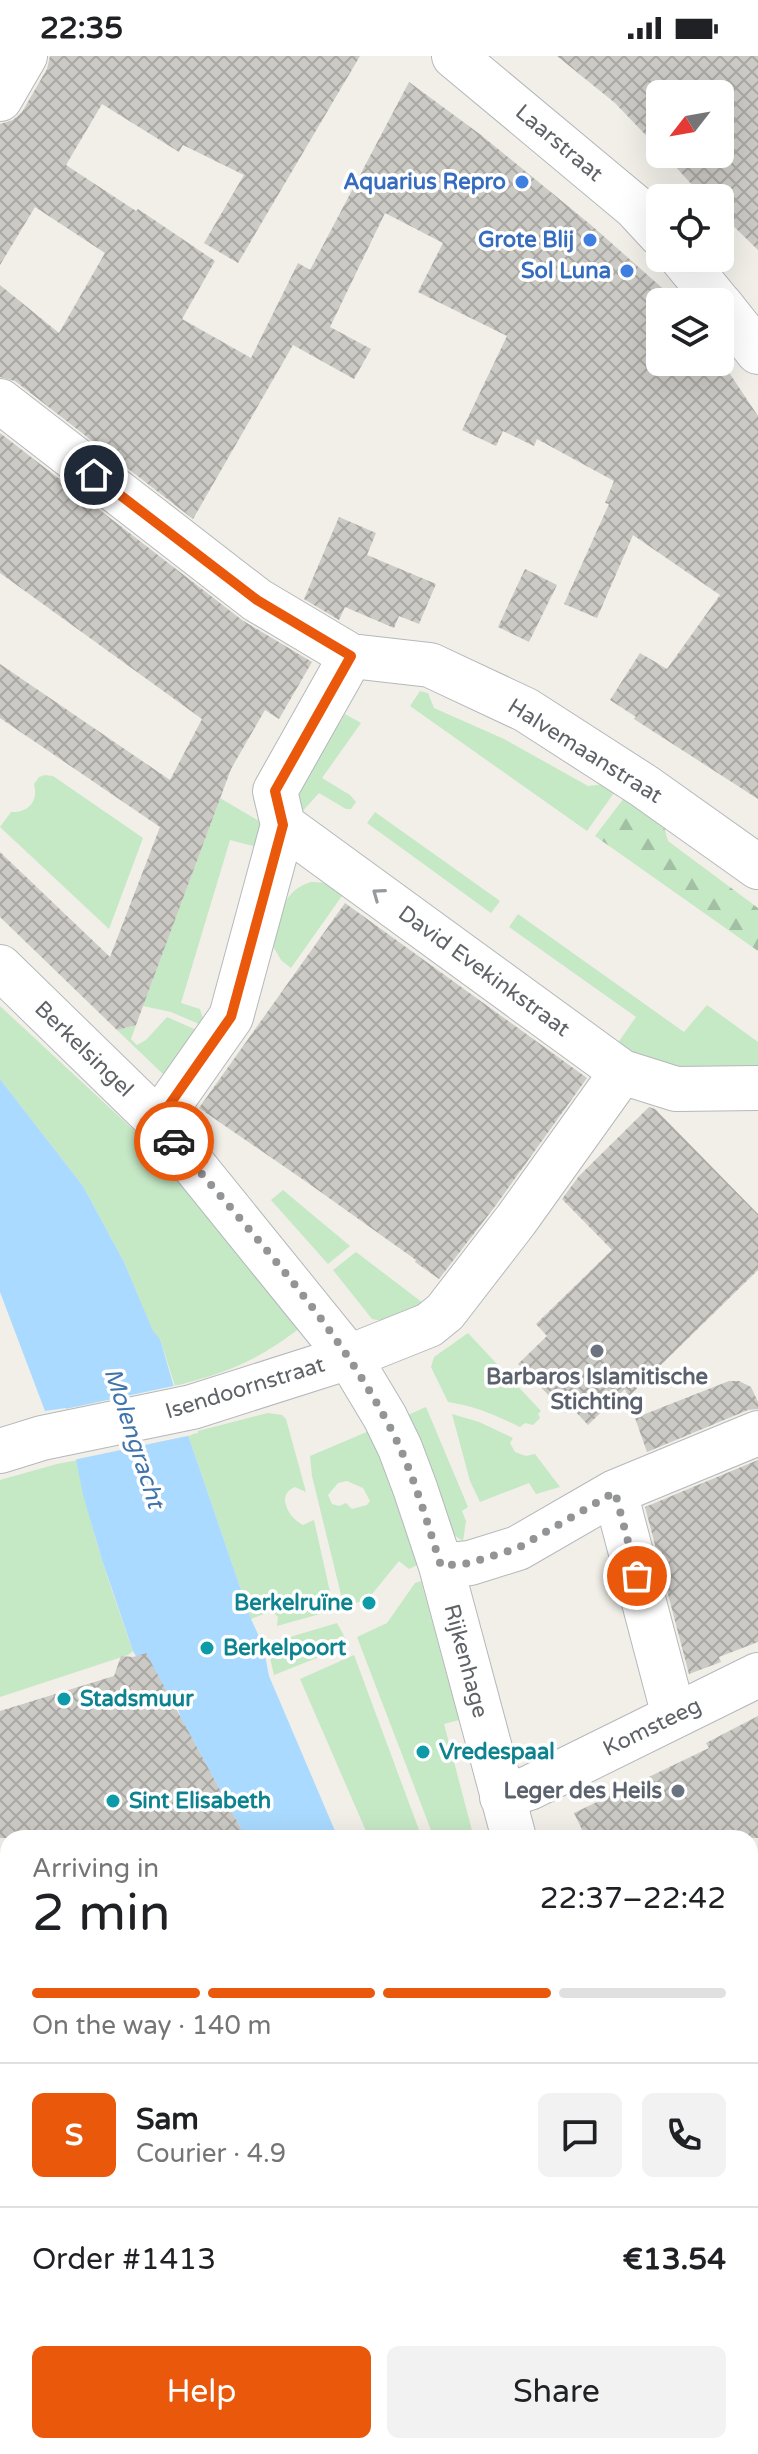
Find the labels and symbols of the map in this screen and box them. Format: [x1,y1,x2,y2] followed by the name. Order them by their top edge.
[646,80,734,168] north arrow
[510,99,608,187] street label: Laarstraat
[343,169,506,195] place label: Aquarius Repro
[513,173,531,191] marker: Aquarius Repro
[478,227,574,253] place label: Grote Blij
[581,231,599,249] marker: Grote Blij
[521,258,611,284] place label: Sol Luna
[618,262,636,280] marker: Sol Luna
[60,441,128,509] pin
[503,693,667,809] street label: Halvemaanstraat
[372,889,387,904] one-way arrow
[393,900,575,1042] street label: David Evekinkstraat
[29,996,139,1102] street label: Berkelsingel
[134,1101,214,1181] courier
[588,1342,606,1360] marker: Barbaros Islamitische Stichting
[162,1351,328,1425] street label: Isendoornstraat
[98,1364,171,1514] water label: Molengracht
[486,1364,708,1415] place label: Barbaros Islamitische Stichting
[603,1542,671,1610] pin
[234,1590,353,1616] place label: Berkelruïne
[360,1594,378,1612] marker: Berkelruïne
[438,1601,494,1721] street label: Rijkenhage
[223,1635,347,1661] place label: Berkelpoort
[198,1639,216,1657] marker: Berkelpoort
[80,1686,194,1712] place label: Stadsmuur
[55,1690,73,1708] marker: Stadsmuur
[599,1692,705,1762] street label: Komsteeg
[439,1739,555,1765] place label: Vredespaal
[414,1743,432,1761] marker: Vredespaal
[504,1778,662,1804] place label: Leger des Heils
[669,1782,687,1800] marker: Leger des Heils
[129,1788,271,1814] place label: Sint Elisabeth
[104,1792,122,1810] marker: Sint Elisabeth

